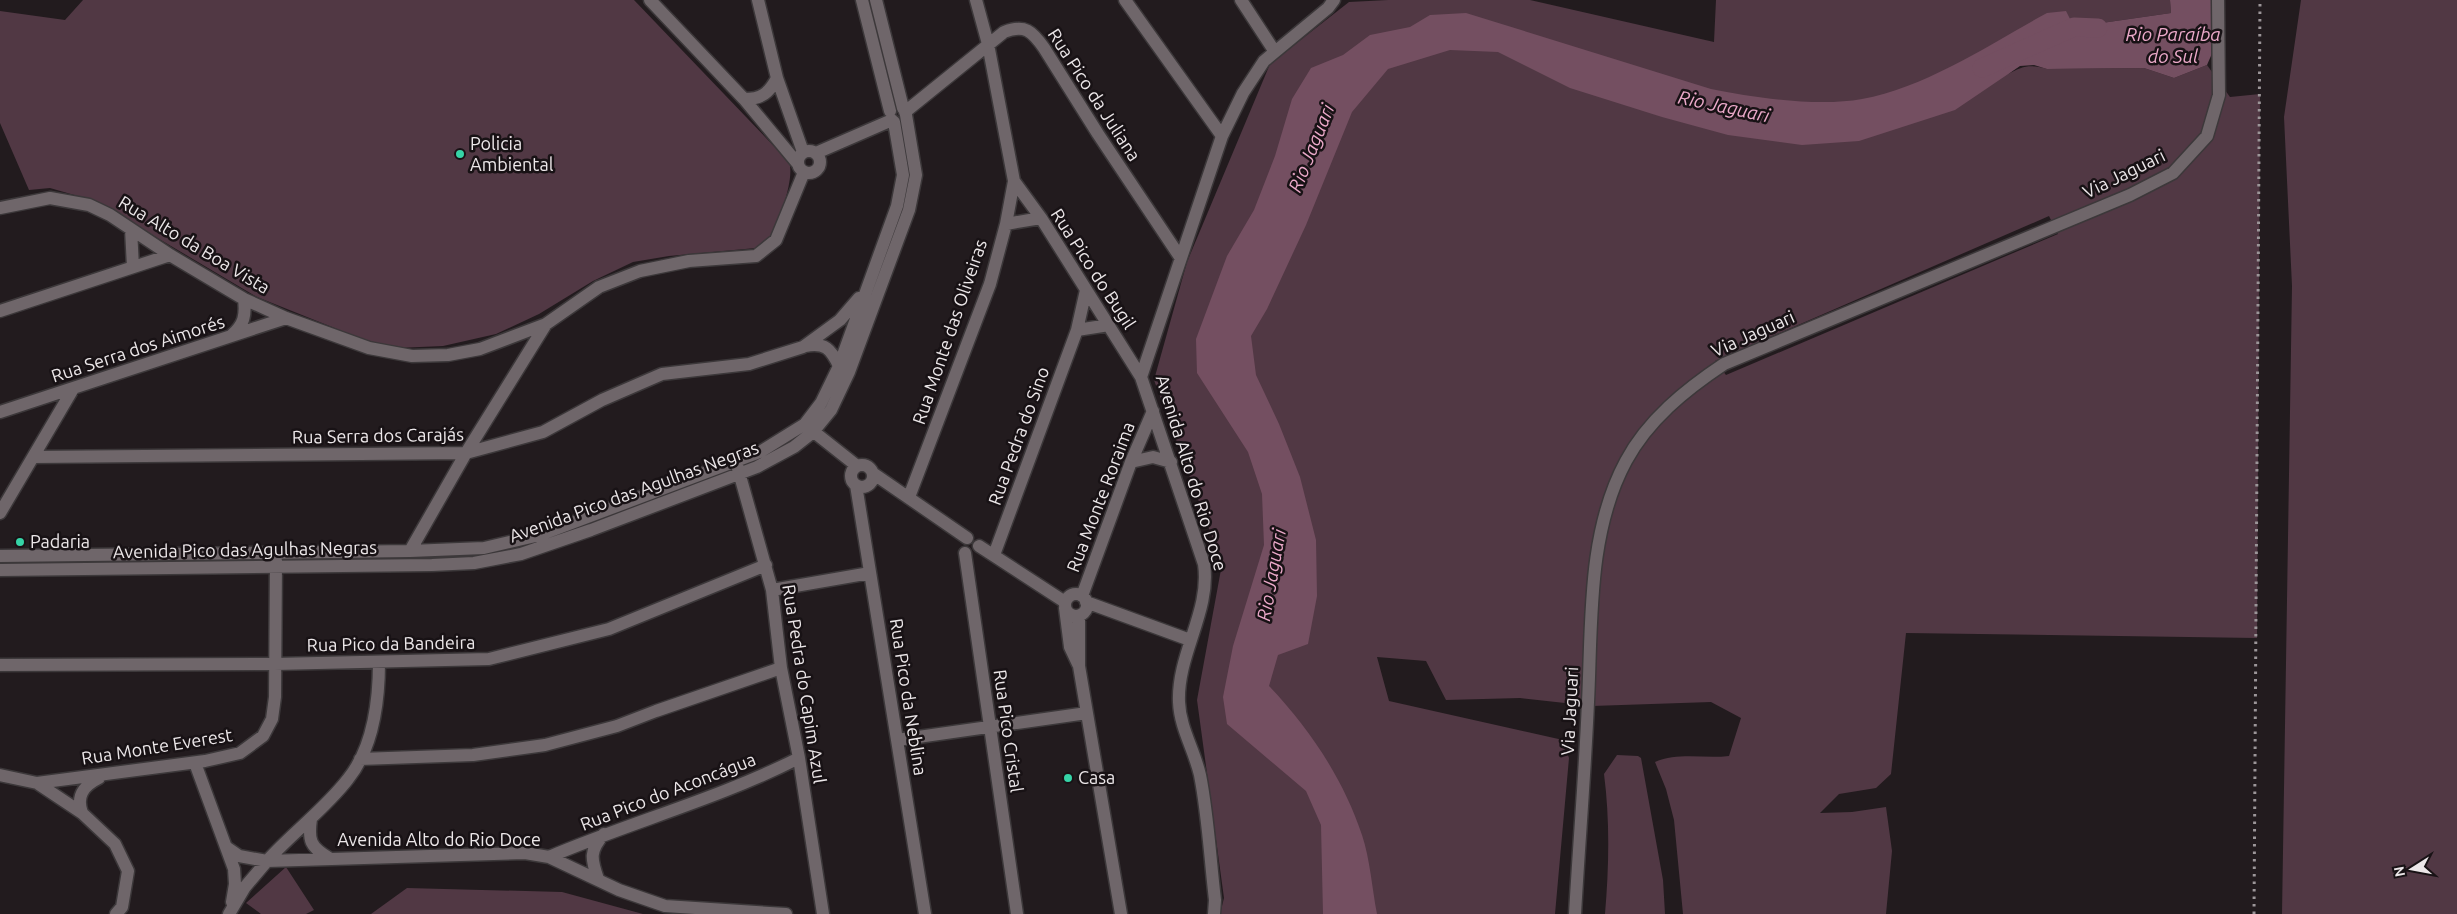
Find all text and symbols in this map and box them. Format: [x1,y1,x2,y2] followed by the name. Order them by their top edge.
[2125,23,2221,67] water label: Rio Paraíba do Sul
[1045,24,1145,164] street label: Rua Pico da Juliana
[1676,86,1773,127] water label: Rio Jaguari
[1283,100,1339,195] water label: Rio Jaguari
[470,133,554,174] place label: Policia Ambiental
[2079,145,2168,202] street label: Via Jaguari
[454,148,466,160] marker: Policia Ambiental
[115,191,274,297] street label: Rua Alto da Boa Vista
[1048,205,1140,333] street label: Rua Pico do Bugil
[908,236,990,427] street label: Rua Monte das Oliveiras
[1708,306,1797,360] street label: Via Jaguari
[49,311,227,386] street label: Rua Serra dos Aimorés
[984,364,1052,508] street label: Rua Pedra do Sino
[1153,372,1231,573] street label: Avenida Alto do Rio Doce
[1062,419,1138,575] street label: Rua Monte Roraima
[292,423,464,446] street label: Rua Serra dos Carajás
[506,436,761,546] street label: Avenida Pico das Agulhas Negras
[1252,526,1290,623] water label: Rio Jaguari
[30,531,90,551] place label: Padaria
[14,536,26,548] marker: Padaria
[113,537,377,561] street label: Avenida Pico das Agulhas Negras
[779,583,831,785] street label: Rua Pedra do Capim Azul
[887,617,931,777] street label: Rua Pico da Neblina
[306,632,476,654] street label: Rua Pico da Bandeira
[1557,666,1581,756] street label: Via Jaguari
[990,668,1028,794] street label: Rua Pico Cristal
[80,724,234,768] street label: Rua Monte Everest
[577,748,758,834] street label: Rua Pico do Aconcágua
[1078,767,1115,787] place label: Casa
[1062,772,1074,784] marker: Casa
[337,829,541,849] street label: Avenida Alto do Rio Doce
[2387,844,2437,894] north arrow
[2390,865,2408,878] text: N

